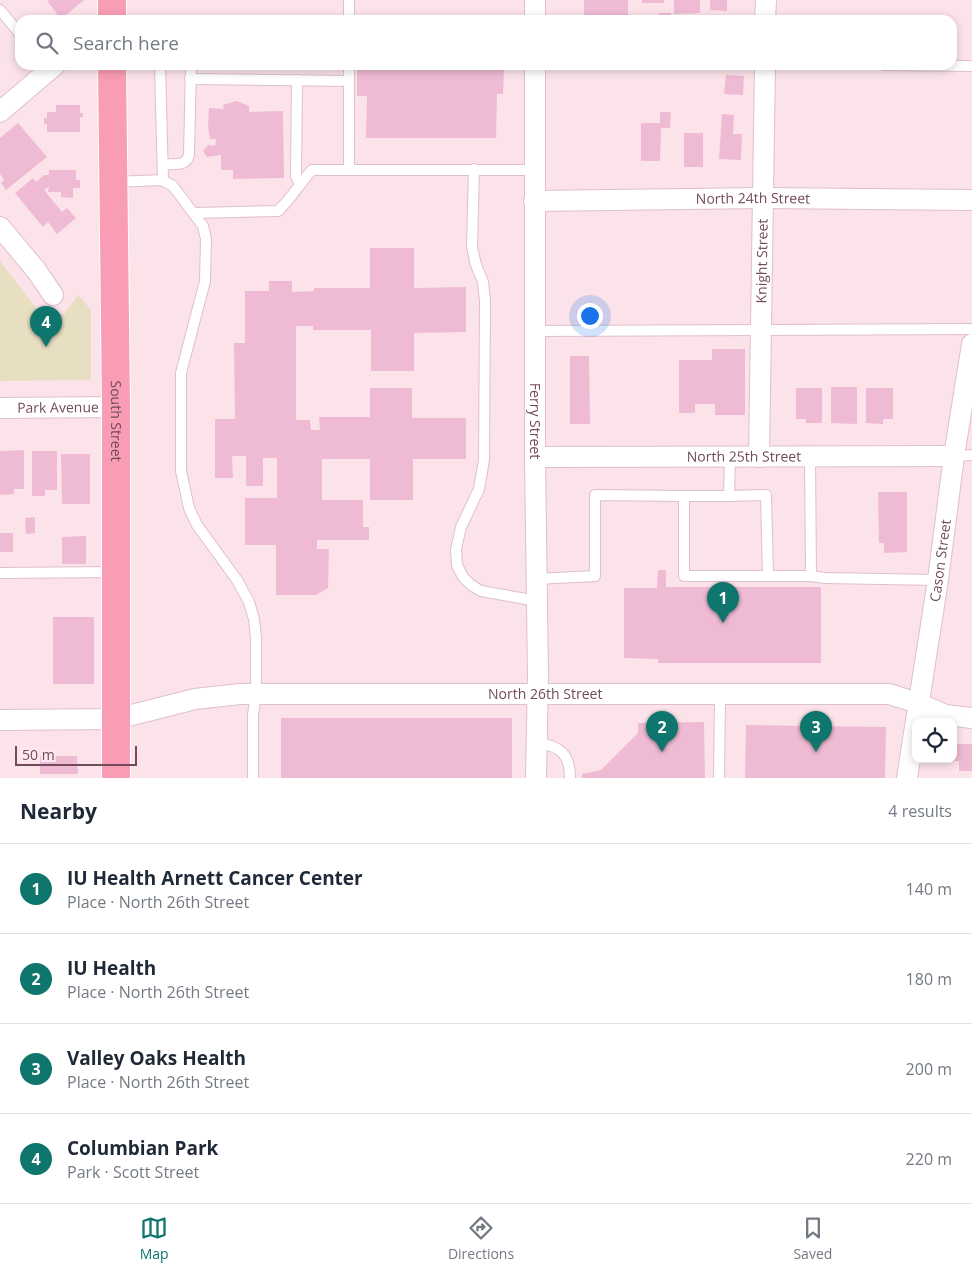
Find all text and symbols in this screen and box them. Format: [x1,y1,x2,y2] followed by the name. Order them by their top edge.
[15,15,957,70] search box
[33,29,61,57] icon: search
[73,30,179,56] text: Search here
[696,188,810,208] street label: North 24th Street
[751,219,772,304] street label: Knight Street
[577,303,603,329] your location
[30,306,62,347] pin: 4
[107,380,126,462] street label: South Street
[526,383,545,459] street label: Ferry Street
[17,397,99,417] street label: Park Avenue
[687,446,801,466] street label: North 25th Street
[925,518,955,603] street label: Cason Street
[707,582,739,623] pin: 1
[488,684,602,703] street label: North 26th Street
[646,711,678,752] pin: 2
[800,711,832,752] pin: 3
[912,718,957,763] map controls
[912,718,957,763] button: locate
[15,743,138,766] scale bar
[22,745,55,764] text: 50 m
[20,797,97,825] text: Nearby
[888,800,952,822] text: 4 results
[67,865,363,891] text: IU Health Arnett Cancer Center
[31,878,41,900] text: 1
[906,878,952,900] text: 140 m
[67,891,249,913] text: Place · North 26th Street
[67,955,156,981] text: IU Health
[31,968,41,990] text: 2
[906,968,952,990] text: 180 m
[67,981,249,1003] text: Place · North 26th Street
[67,1045,246,1071] text: Valley Oaks Health
[31,1058,41,1080] text: 3
[906,1058,952,1080] text: 200 m
[67,1071,249,1093] text: Place · North 26th Street
[67,1135,218,1161] text: Columbian Park
[31,1148,41,1170] text: 4
[906,1148,952,1170] text: 220 m
[67,1161,199,1183] text: Park · Scott Street
[140,1214,169,1263] tab: Map
[448,1214,514,1263] tab: Directions
[793,1214,832,1263] tab: Saved

